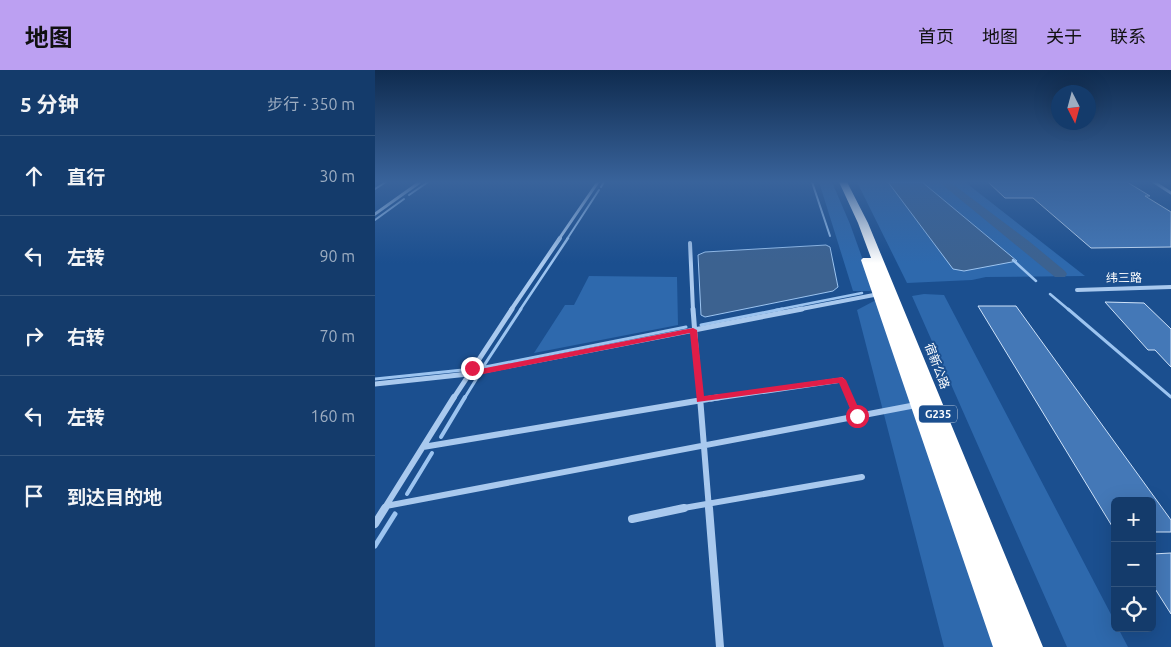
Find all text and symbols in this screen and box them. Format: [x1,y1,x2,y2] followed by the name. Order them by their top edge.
[25,24,73,51] text: 地图
[918,26,954,46] text: 首页
[982,26,1018,46] text: 地图
[1046,26,1082,46] text: 关于
[1110,26,1146,46] text: 联系
[1051,85,1096,130] north arrow
[20,92,79,116] text: 5 分钟
[267,95,355,113] text: 步行 · 350 m
[20,162,48,190] icon: ahead
[67,166,105,188] text: 直行
[319,167,355,185] text: 30 m
[20,242,48,270] icon: left
[67,246,105,268] text: 左转
[319,247,355,265] text: 90 m
[1106,271,1142,284] street label: 纬三路
[20,322,48,350] icon: right
[67,326,105,348] text: 右转
[319,327,355,345] text: 70 m
[923,341,952,391] street label: 宿新公路
[461,357,484,380] route end
[20,402,48,430] icon: left
[846,405,869,428] route start
[67,406,105,428] text: 左转
[919,406,957,422] road number: G235
[310,407,355,425] text: 160 m
[20,482,48,510] icon: arrive
[67,486,162,508] text: 到达目的地
[1111,497,1156,632] map controls
[1111,497,1156,542] button: +
[1111,542,1156,587] button: −
[1111,587,1156,632] button: locate

